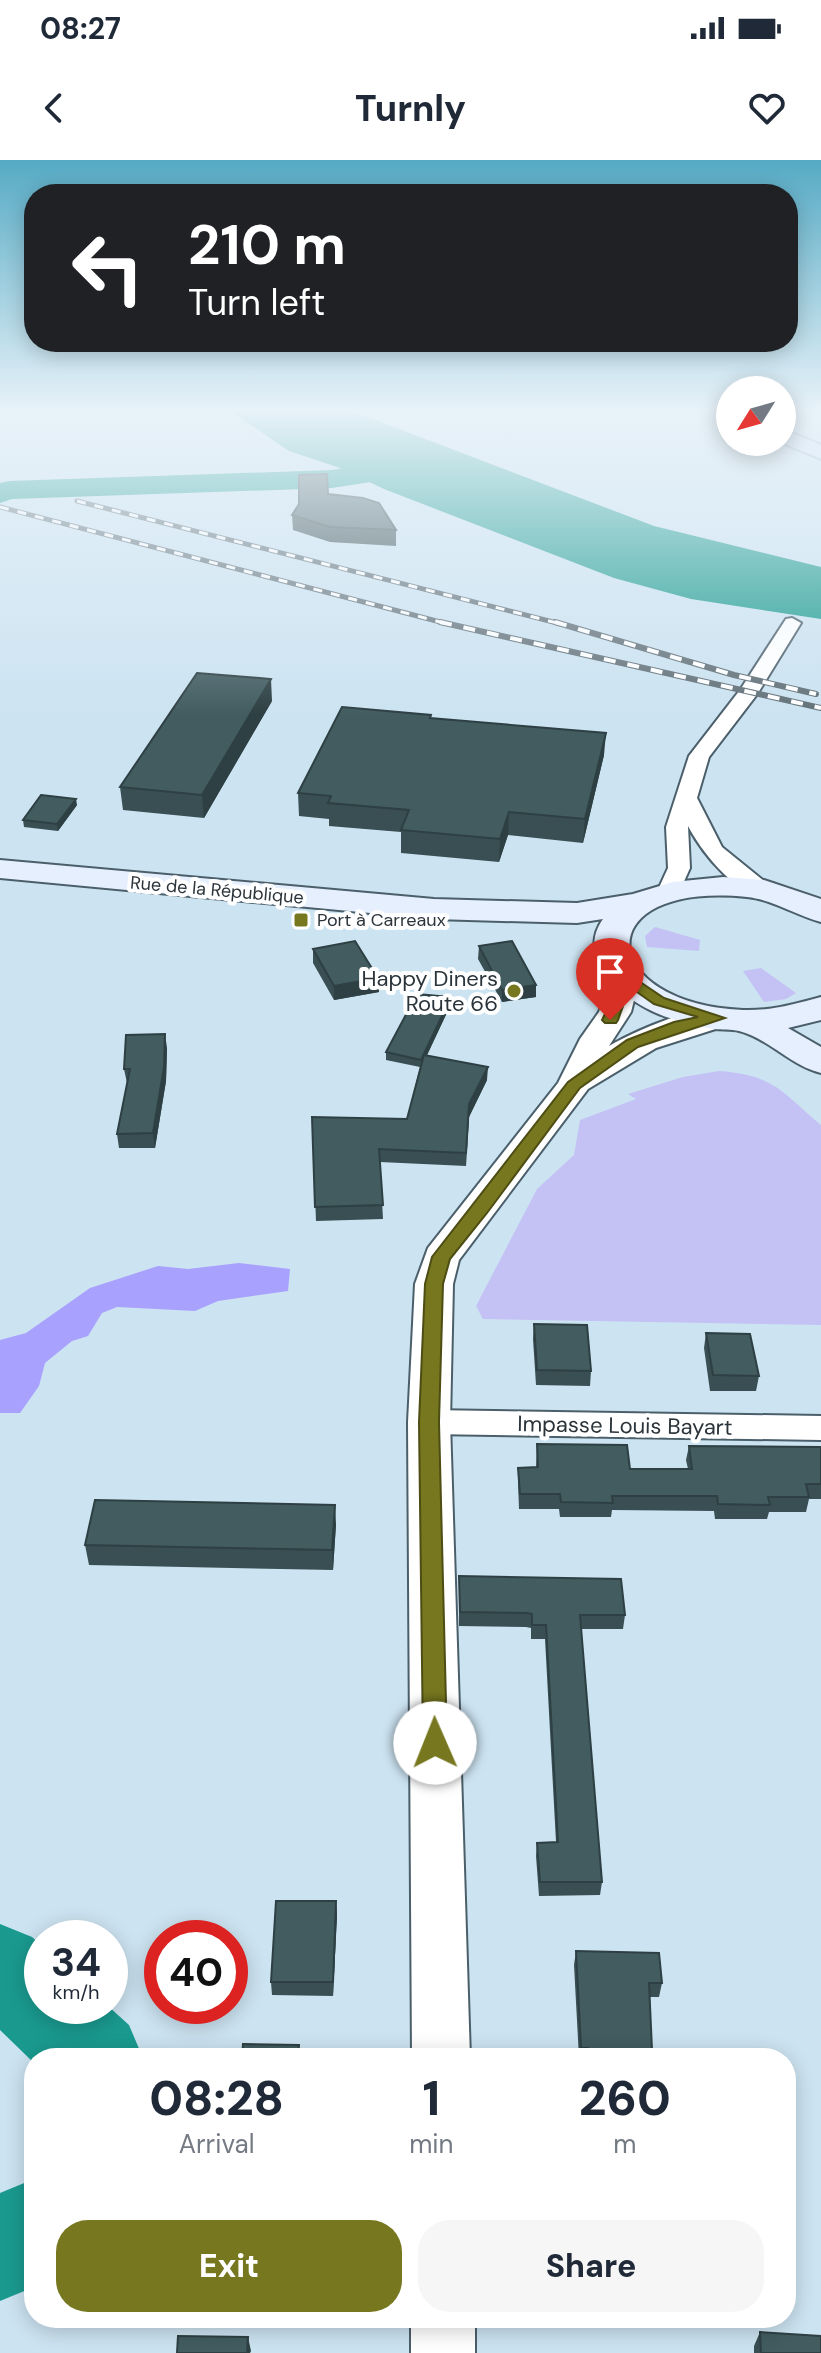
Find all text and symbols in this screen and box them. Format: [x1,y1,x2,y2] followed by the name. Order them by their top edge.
[40,9,121,48] text: 08:27
[355,85,466,132] text: Turnly
[32,86,76,130] icon: back
[745,86,789,130] icon: heart
[188,208,346,281] text: 210 m
[56,216,160,320] icon: left
[188,279,325,326] text: Turn left
[716,376,796,456] north arrow
[716,376,796,456] map controls
[129,870,305,910] street label: Rue de la République
[317,908,446,932] place label: Port à Carreaux
[292,911,310,929] marker: Port à Carreaux
[576,938,644,1020] pin
[588,950,632,994] icon: arrive
[362,964,498,1018] place label: Happy Diners Route 66
[505,982,523,1000] marker: Happy Diners Route 66
[517,1409,733,1442] street label: Impasse Louis Bayart
[393,1701,477,1785] position arrow
[144,1920,248,2024] speed limit sign: 40
[51,1936,101,1988] text: 34
[52,1979,100,2005] text: km/h
[149,2067,284,2130] text: 08:28
[422,2067,440,2130] text: 1
[579,2067,671,2130] text: 260
[179,2127,254,2161] text: Arrival
[409,2127,453,2161] text: min
[613,2127,636,2161] text: m
[56,2220,402,2312] button: Exit
[418,2220,764,2312] button: Share

